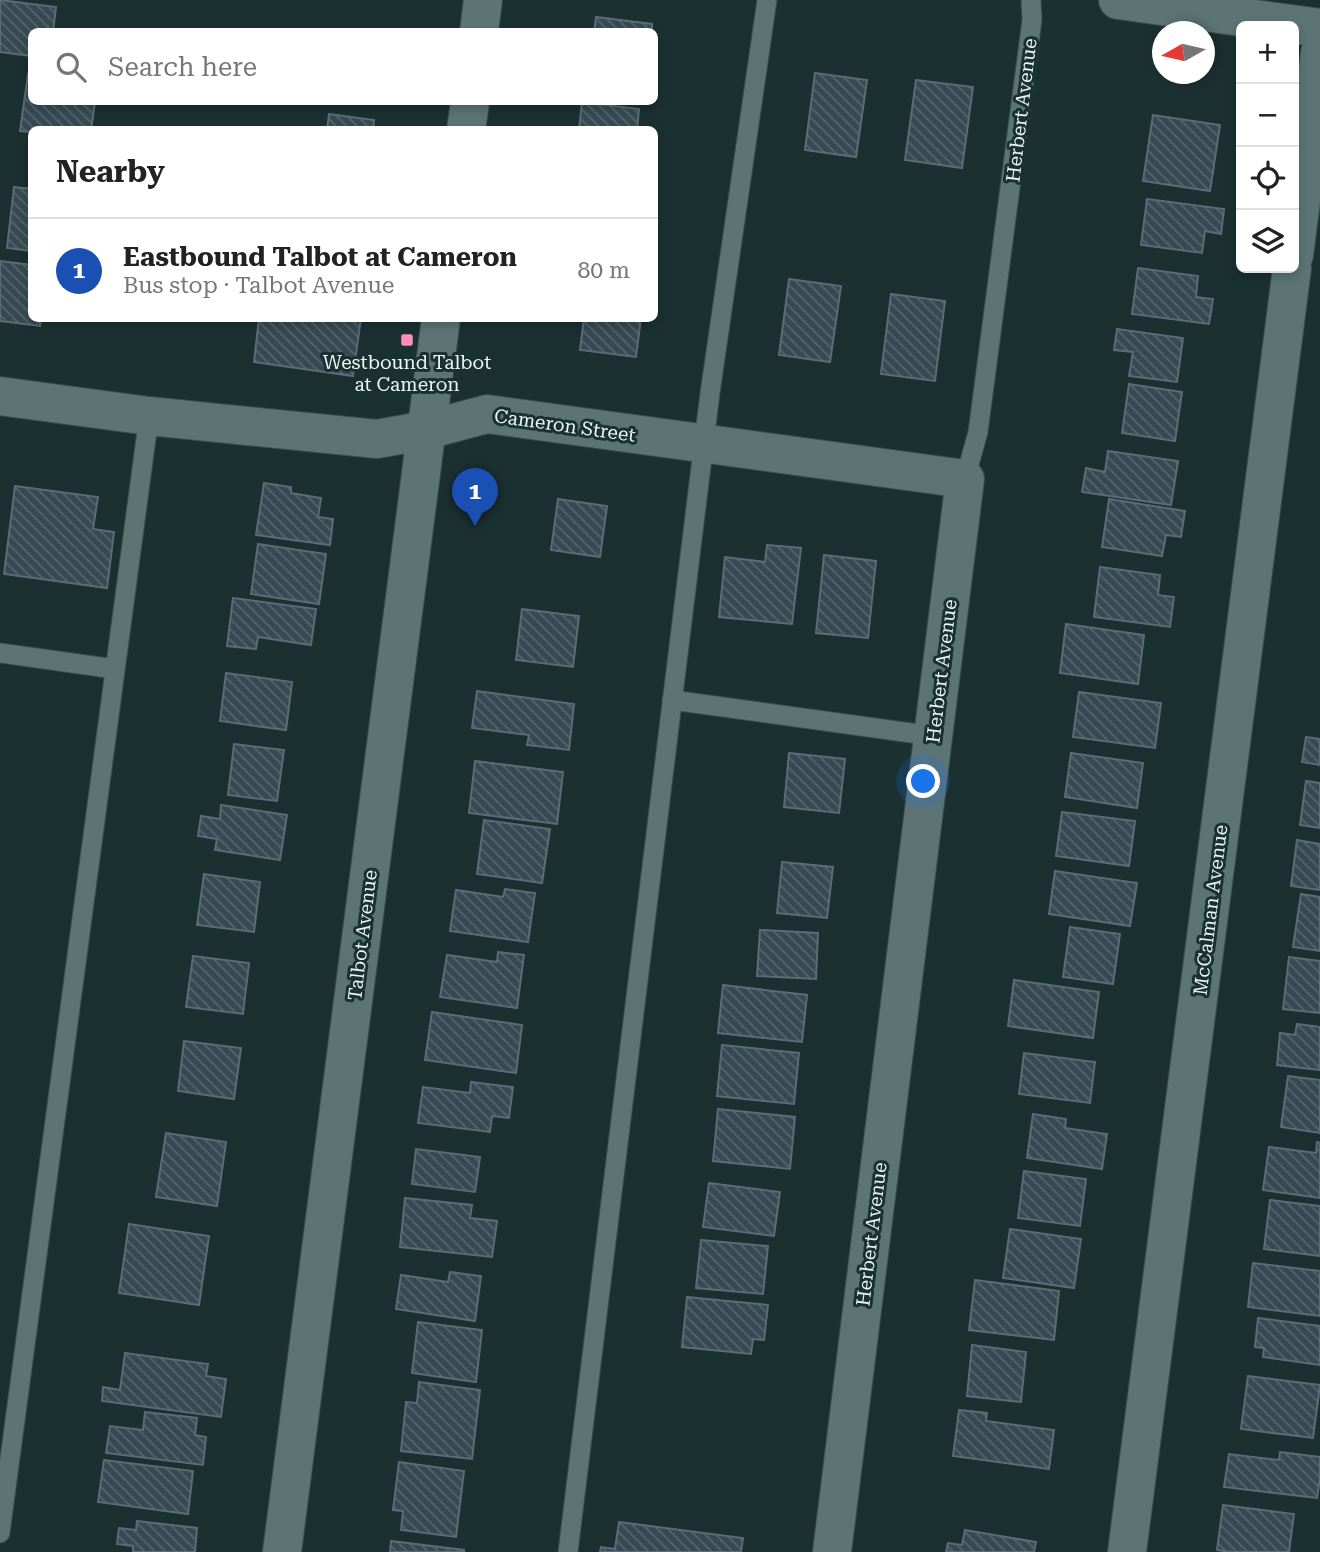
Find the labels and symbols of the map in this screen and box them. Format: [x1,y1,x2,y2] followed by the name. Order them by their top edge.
[1152,21,1215,84] north arrow
[1001,37,1042,183] street label: Herbert Avenue
[399,332,415,348] marker: Westbound Talbot at Cameron
[323,351,491,396] place label: Westbound Talbot at Cameron
[493,404,637,447] street label: Cameron Street
[452,468,498,526] pin: 1
[921,598,962,744] street label: Herbert Avenue
[906,764,940,798] your location
[1189,824,1232,997] street label: McCalman Avenue
[343,868,382,1002] street label: Talbot Avenue
[851,1161,892,1307] street label: Herbert Avenue

